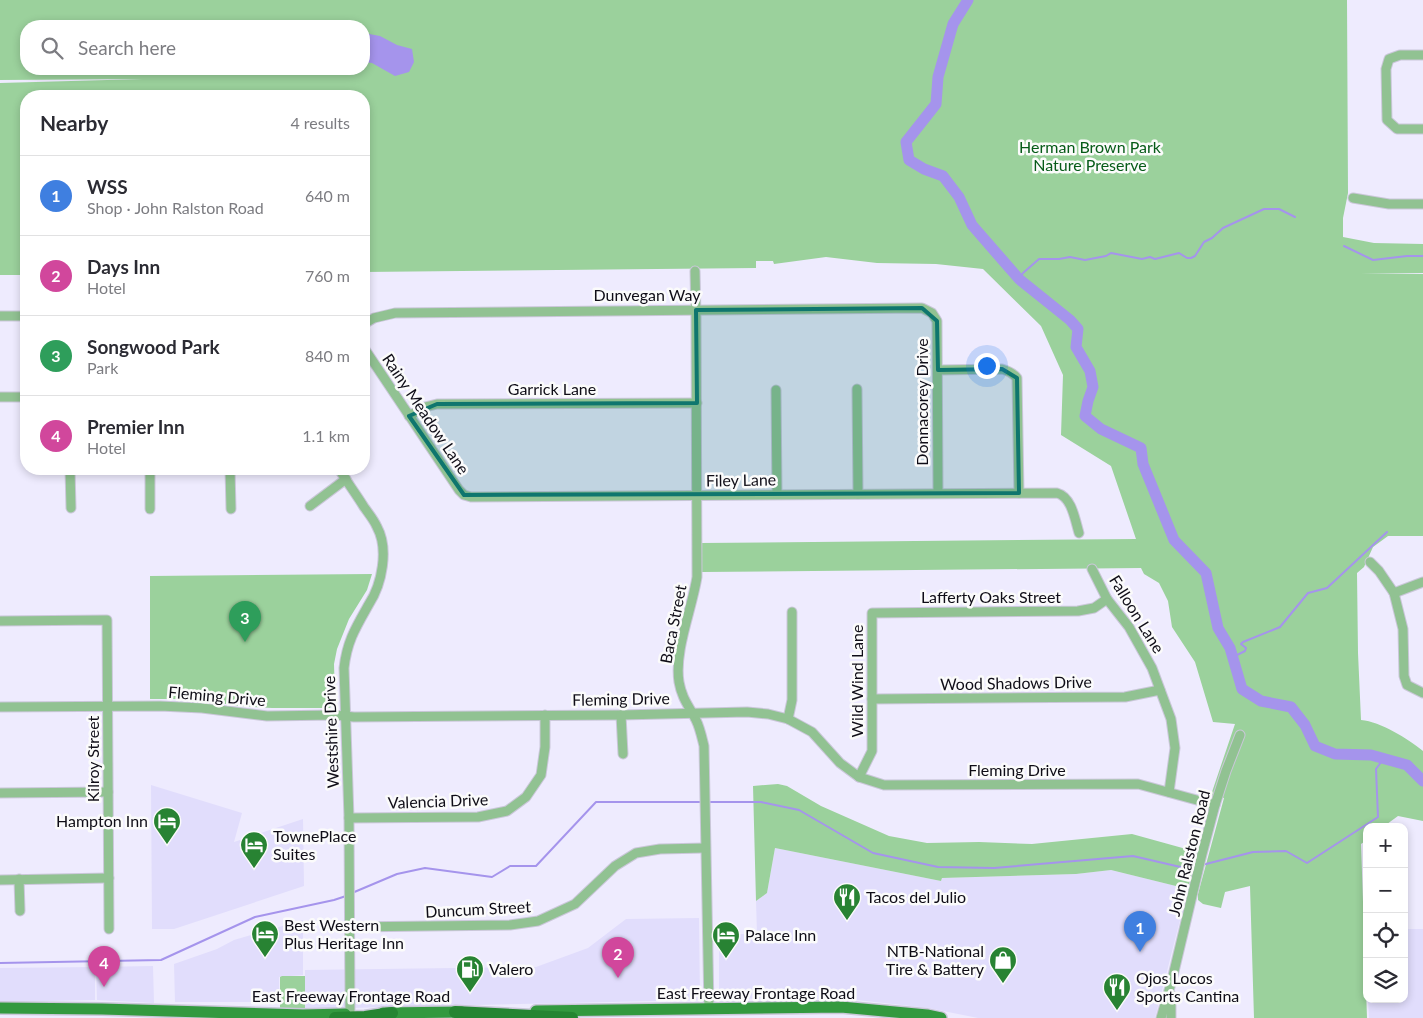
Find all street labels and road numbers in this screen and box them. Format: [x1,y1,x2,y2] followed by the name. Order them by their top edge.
[594,285,701,304] street label: Dunvegan Way
[912,338,931,466] street label: Donnacorey Drive
[379,350,474,478] street label: Rainy Meadow Lane
[508,379,596,398] street label: Garrick Lane
[706,469,776,490] street label: Filey Lane
[1106,571,1169,656] street label: Falloon Lane
[656,583,690,665] street label: Baca Street
[921,587,1061,606] street label: Lafferty Oaks Street
[847,625,866,737] street label: Wild Wind Lane
[940,672,1092,693] street label: Wood Shadows Drive
[319,675,342,789] street label: Westshire Drive
[168,682,266,709] street label: Fleming Drive
[572,688,670,709] street label: Fleming Drive
[83,715,102,802] street label: Kilroy Street
[968,760,1066,779] street label: Fleming Drive
[1164,788,1213,918] street label: John Ralston Road
[387,789,489,812] street label: Valencia Drive
[425,896,532,921] street label: Duncum Street
[657,983,855,1002] street label: East Freeway Frontage Road
[252,986,450,1005] street label: East Freeway Frontage Road

